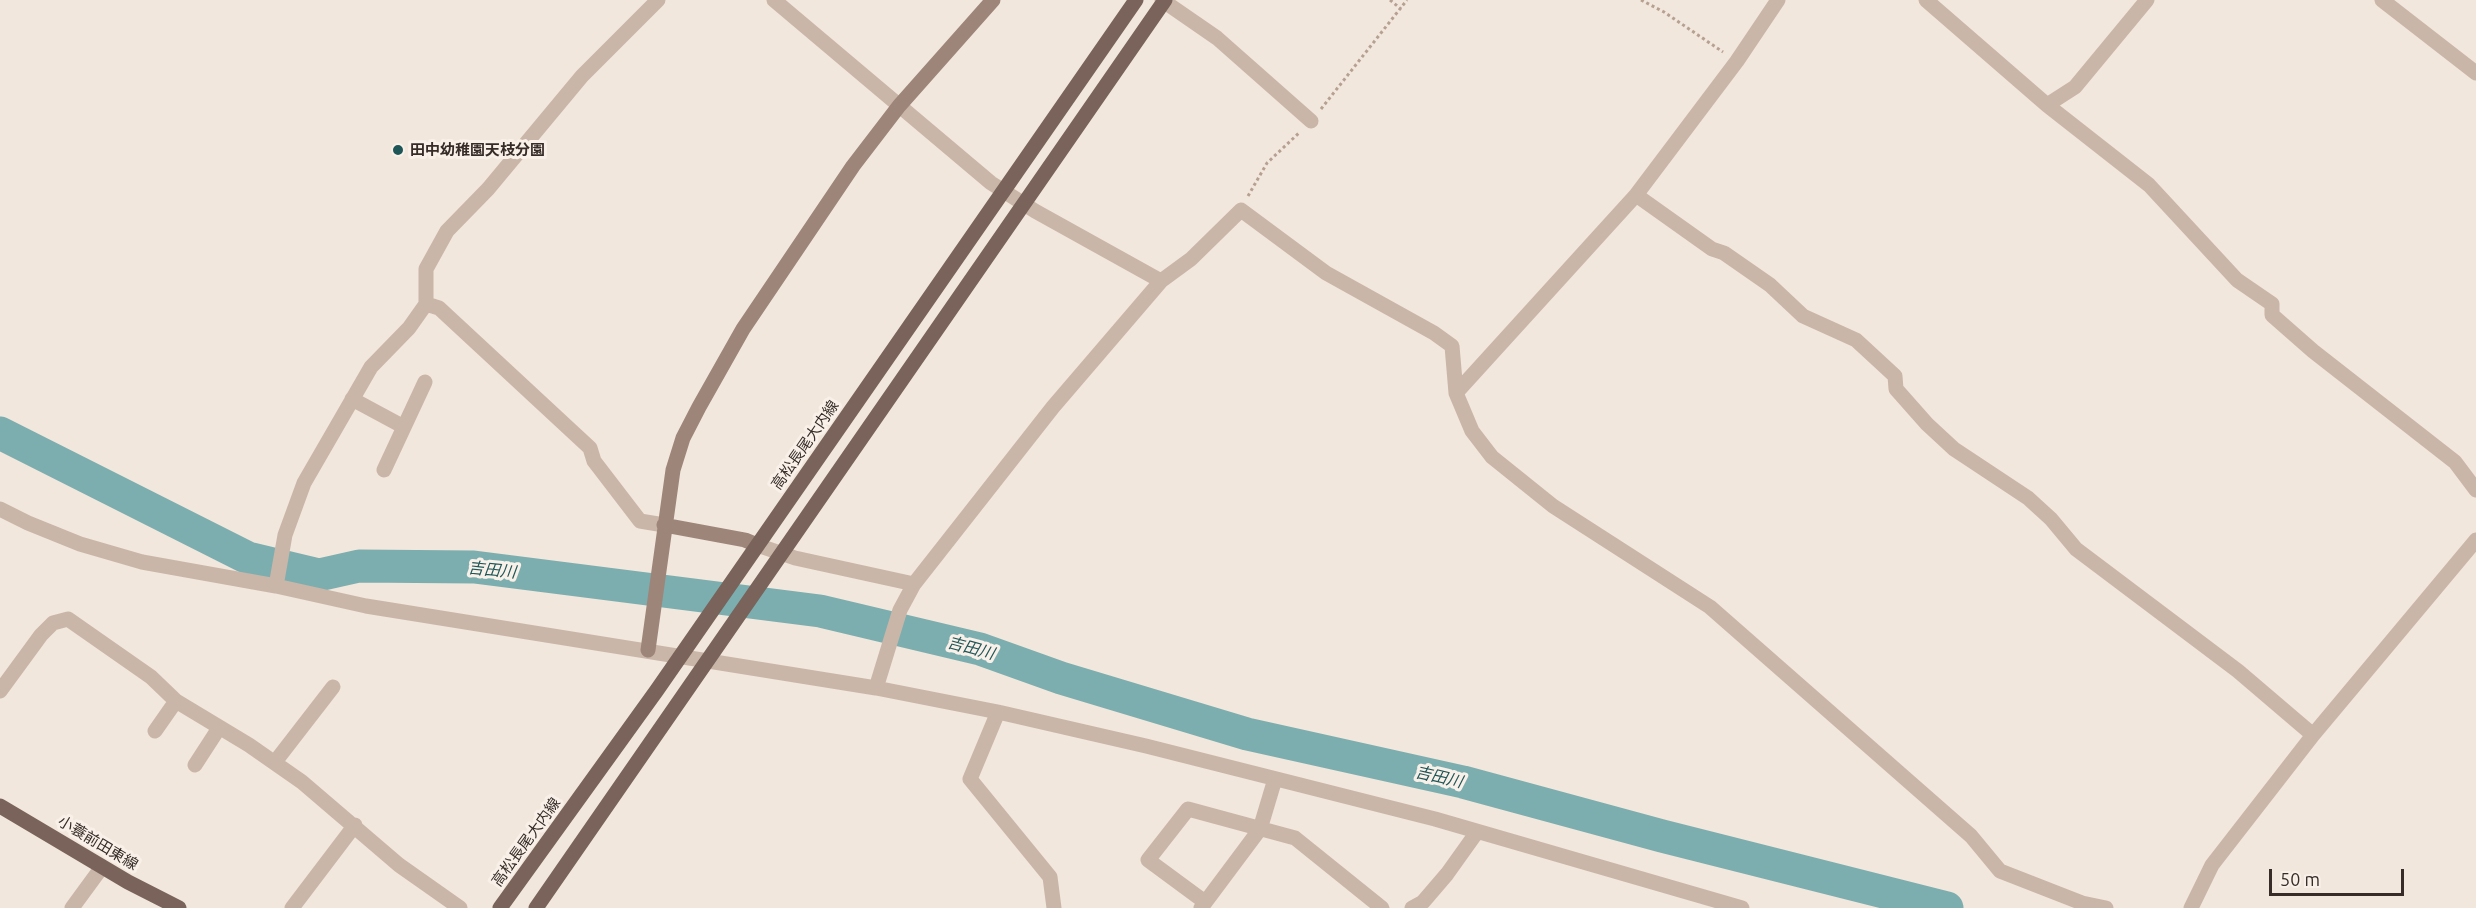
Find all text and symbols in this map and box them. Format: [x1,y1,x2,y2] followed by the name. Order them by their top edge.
[410,141,545,159] place label: 田中幼稚園天枝分園
[391,143,405,157] marker: 田中幼稚園天枝分園
[768,397,842,493] street label: 高松長尾大内線
[467,558,517,582] water label: 吉田川
[945,633,997,663] water label: 吉田川
[1413,762,1465,792] water label: 吉田川
[488,794,564,890] street label: 高松長尾大内線
[55,812,141,874] street label: 小蓑前田東線
[2272,857,2407,895] scale bar
[2280,869,2320,889] text: 50 m

